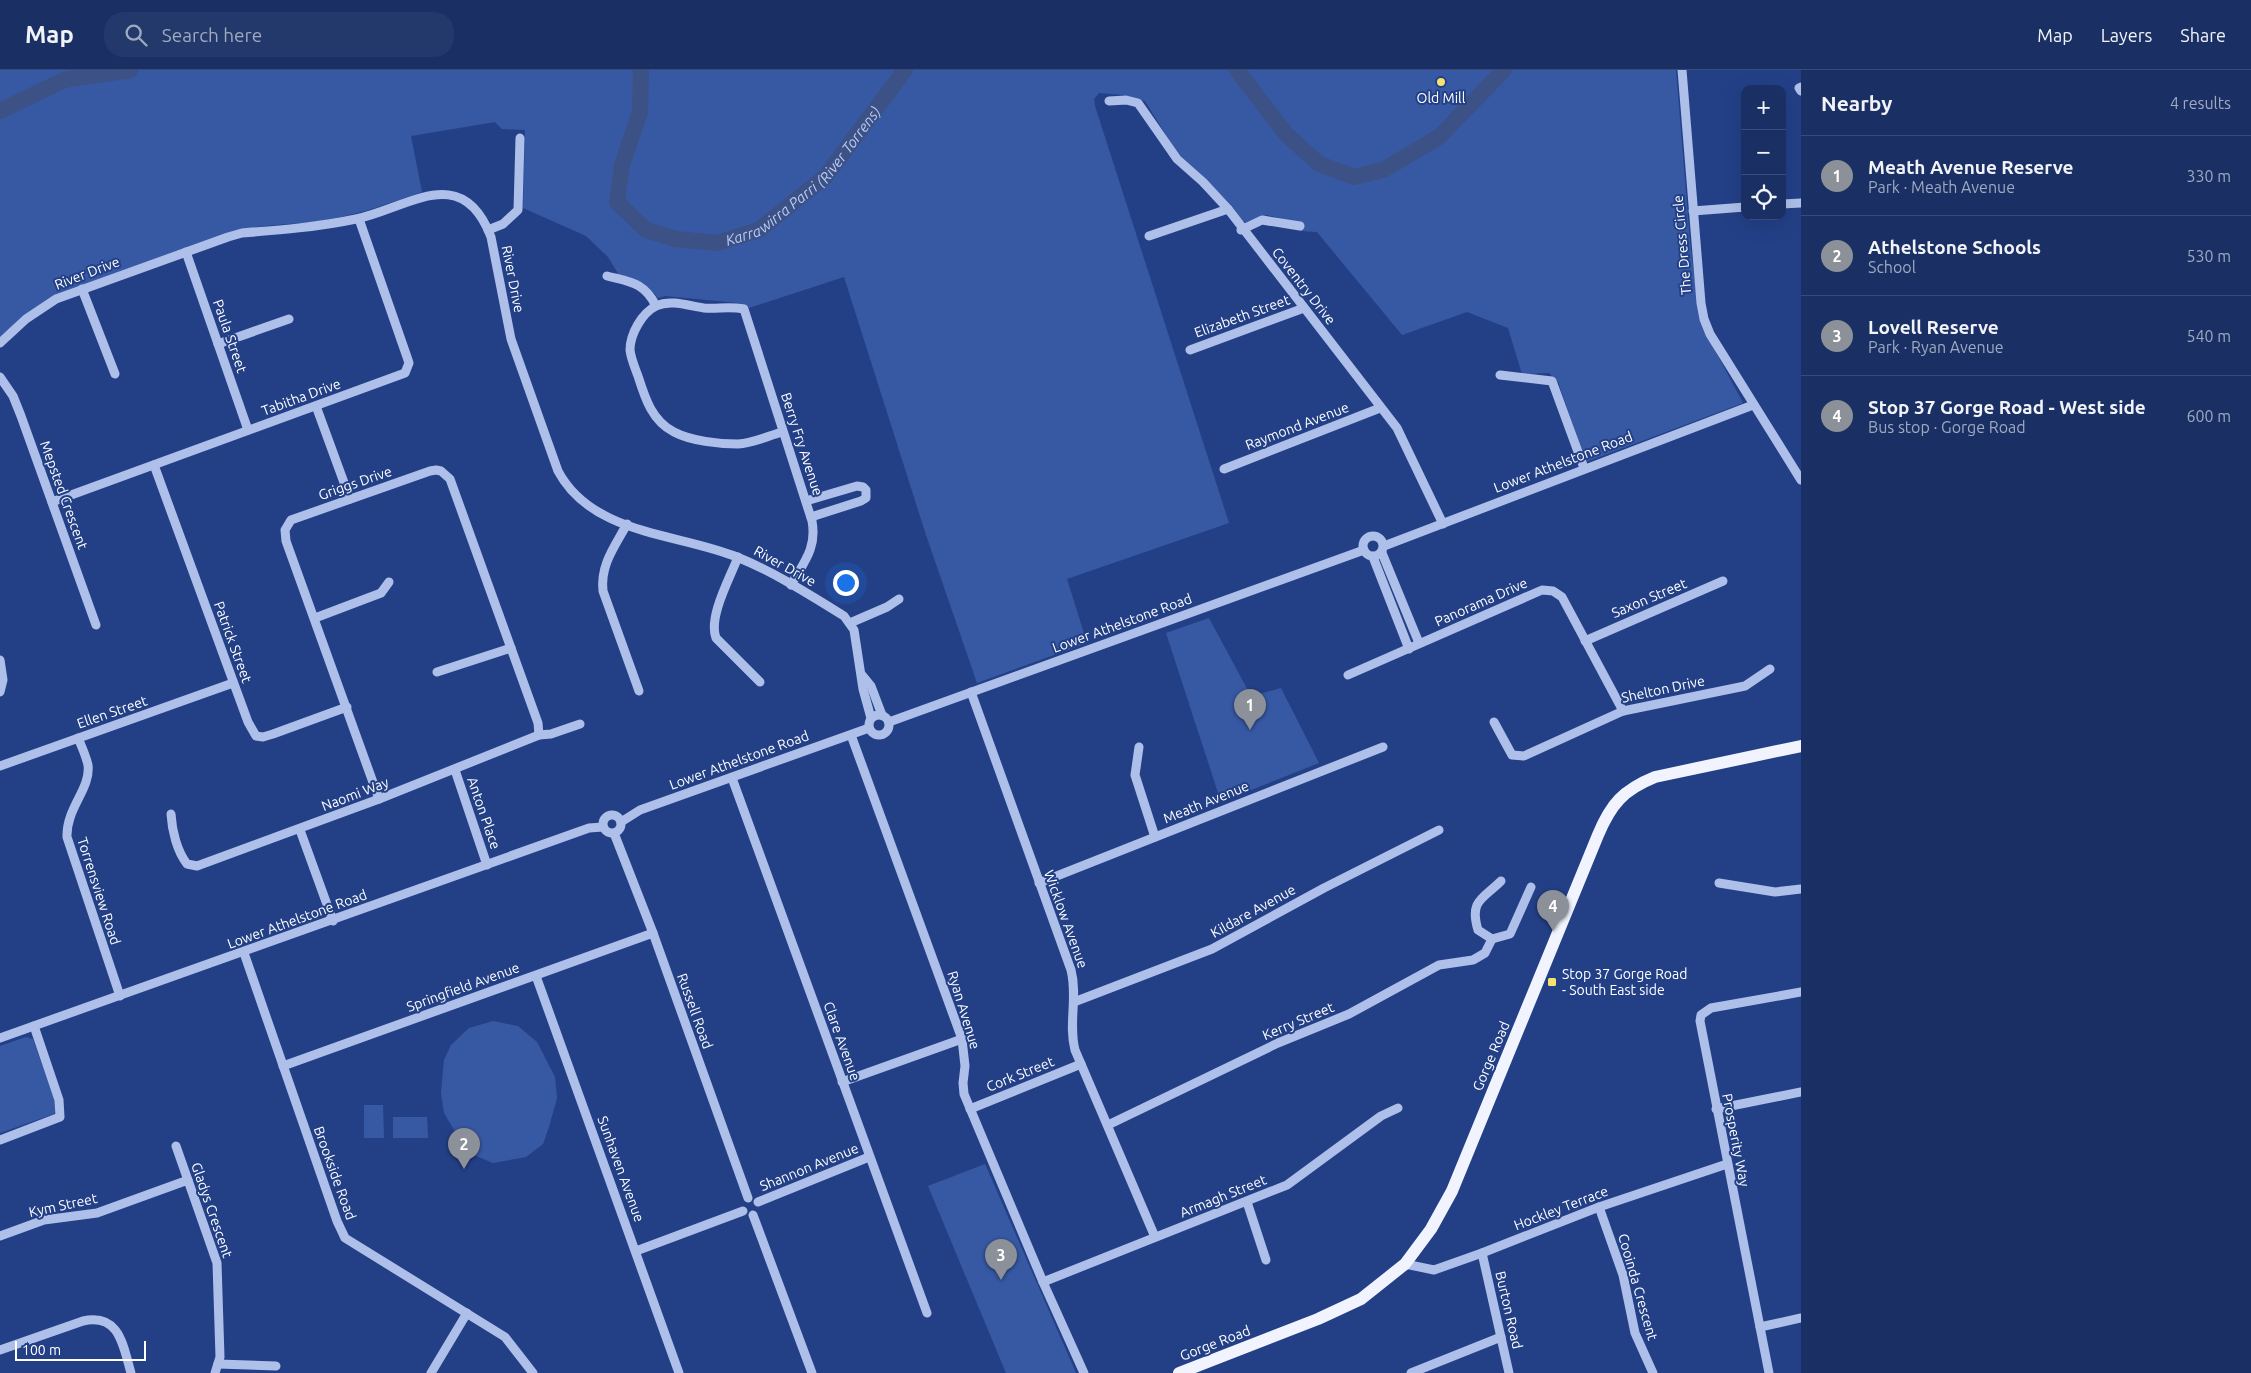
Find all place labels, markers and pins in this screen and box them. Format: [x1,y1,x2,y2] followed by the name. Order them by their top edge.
[1435,76,1447,88] marker: Old Mill
[1417,90,1466,106] place label: Old Mill
[1234,689,1266,730] pin: 1
[1537,890,1569,931] pin: 4
[1562,966,1687,998] place label: Stop 37 Gorge Road - South East side
[1546,976,1558,988] marker: Stop 37 Gorge Road - South East side
[448,1128,480,1169] pin: 2
[985,1239,1017,1280] pin: 3

